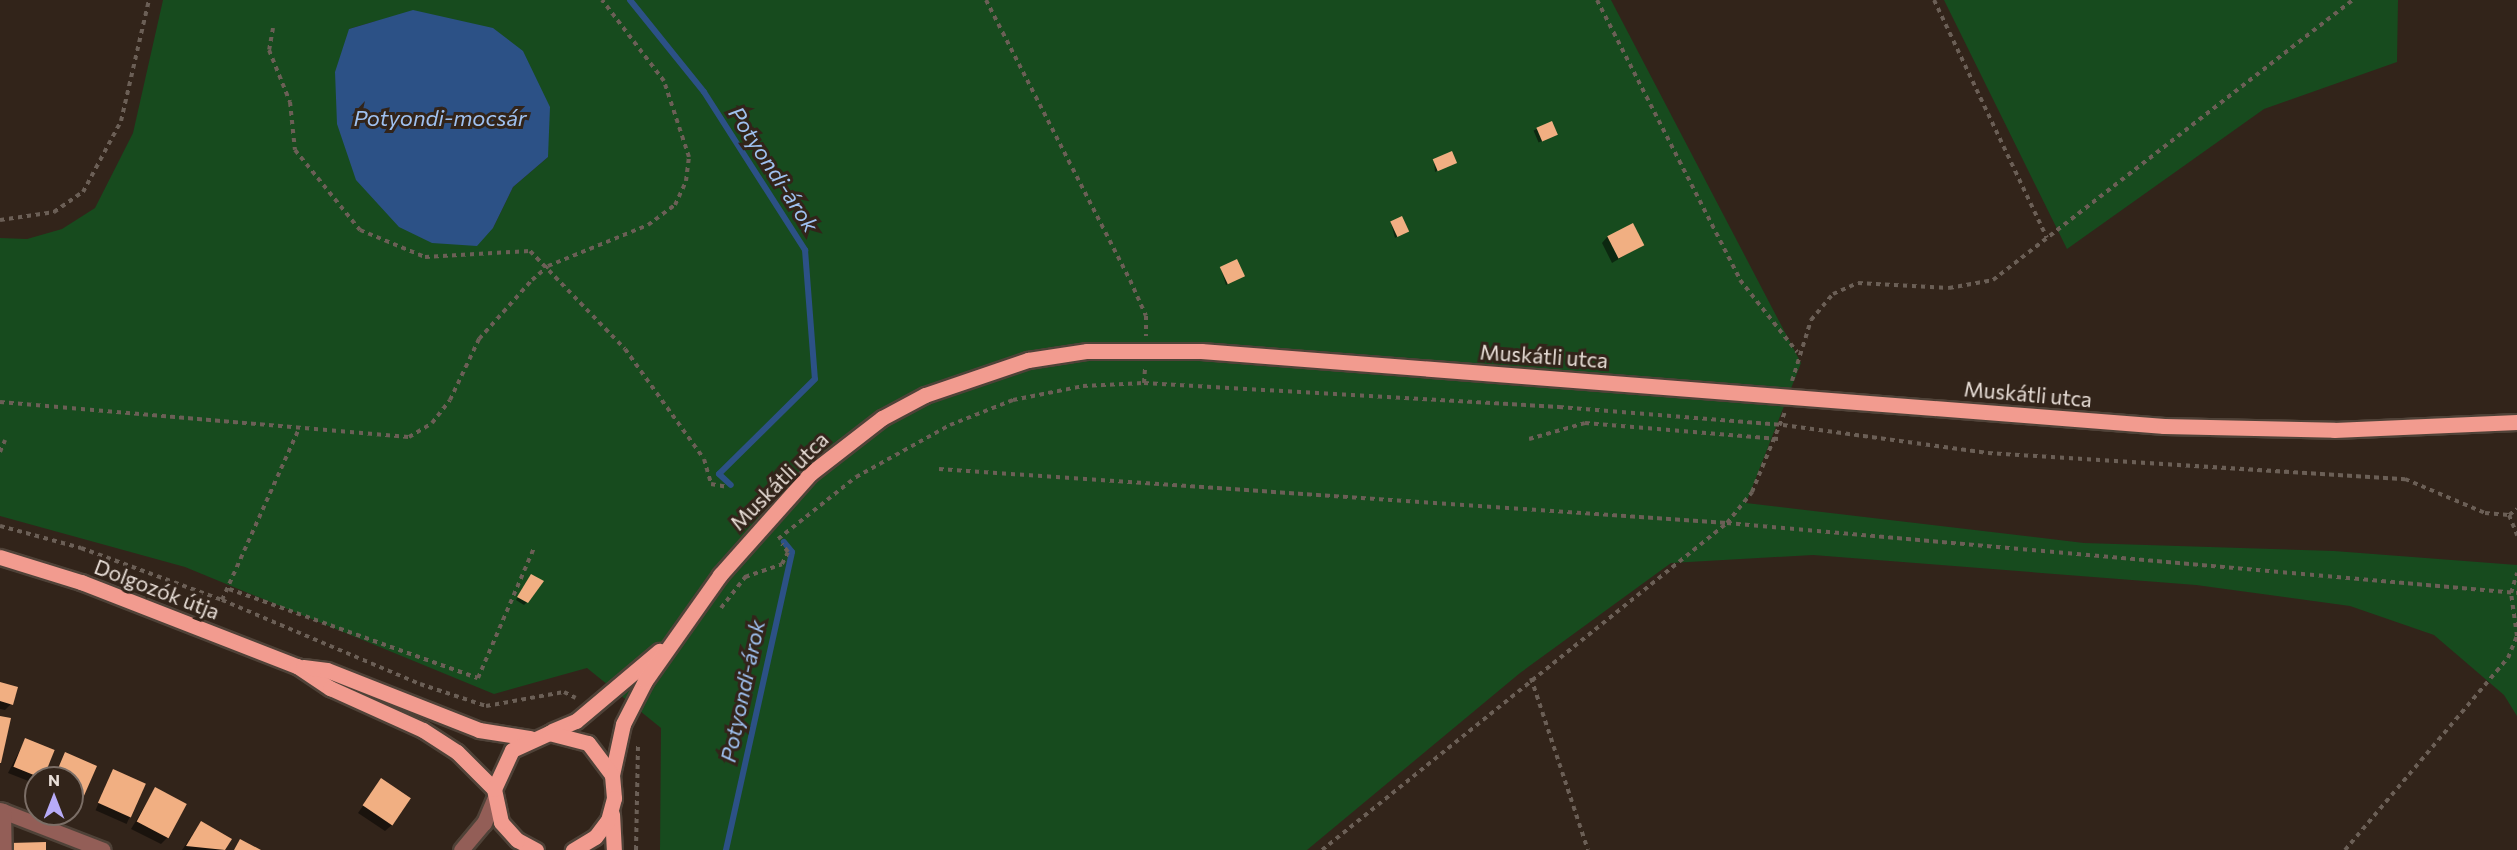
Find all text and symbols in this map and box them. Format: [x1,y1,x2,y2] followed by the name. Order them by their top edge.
[724,101,824,237] water label: Potyondi-árok
[353,105,527,131] water label: Potyondi-mocsár
[1479,339,1609,373] street label: Muskátli utca
[1963,376,2093,412] street label: Muskátli utca
[725,427,833,535] street label: Muskátli utca
[91,554,223,624] street label: Dolgozók útja
[714,618,770,764] water label: Potyondi-árok
[24,766,84,826] north arrow
[48,770,60,789] text: N

